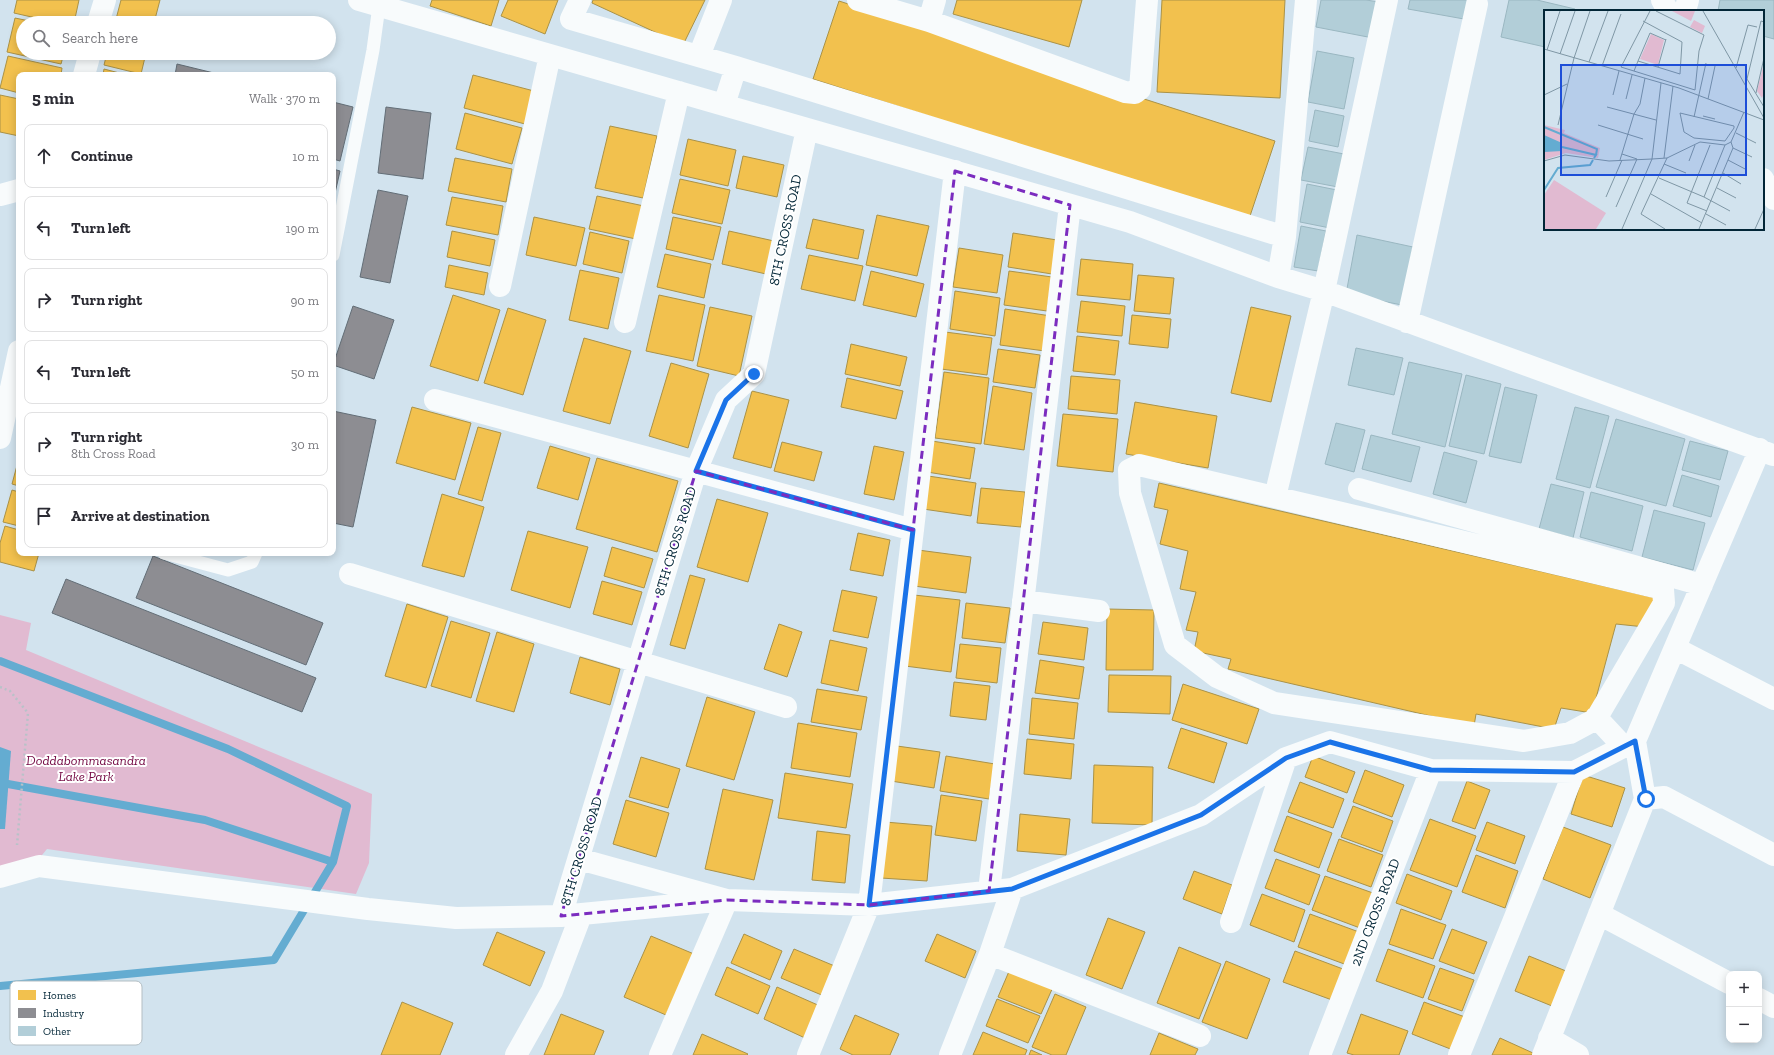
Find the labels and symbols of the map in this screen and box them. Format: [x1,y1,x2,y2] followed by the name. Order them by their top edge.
[1544,10,1764,230] inset map
[765,173,806,287] street label: 8TH CROSS ROAD
[745,365,763,383] route end
[651,484,700,598] street label: 8TH CROSS ROAD
[26,752,146,785] park label: Doddabommasandra Lake Park
[1637,790,1655,808] route start
[557,794,606,908] street label: 8TH CROSS ROAD
[1347,856,1404,968] street label: 2ND CROSS ROAD
[10,981,142,1045] legend
[43,989,76,1002] text: Homes
[43,1007,85,1020] text: Industry
[43,1025,71,1038] text: Other

